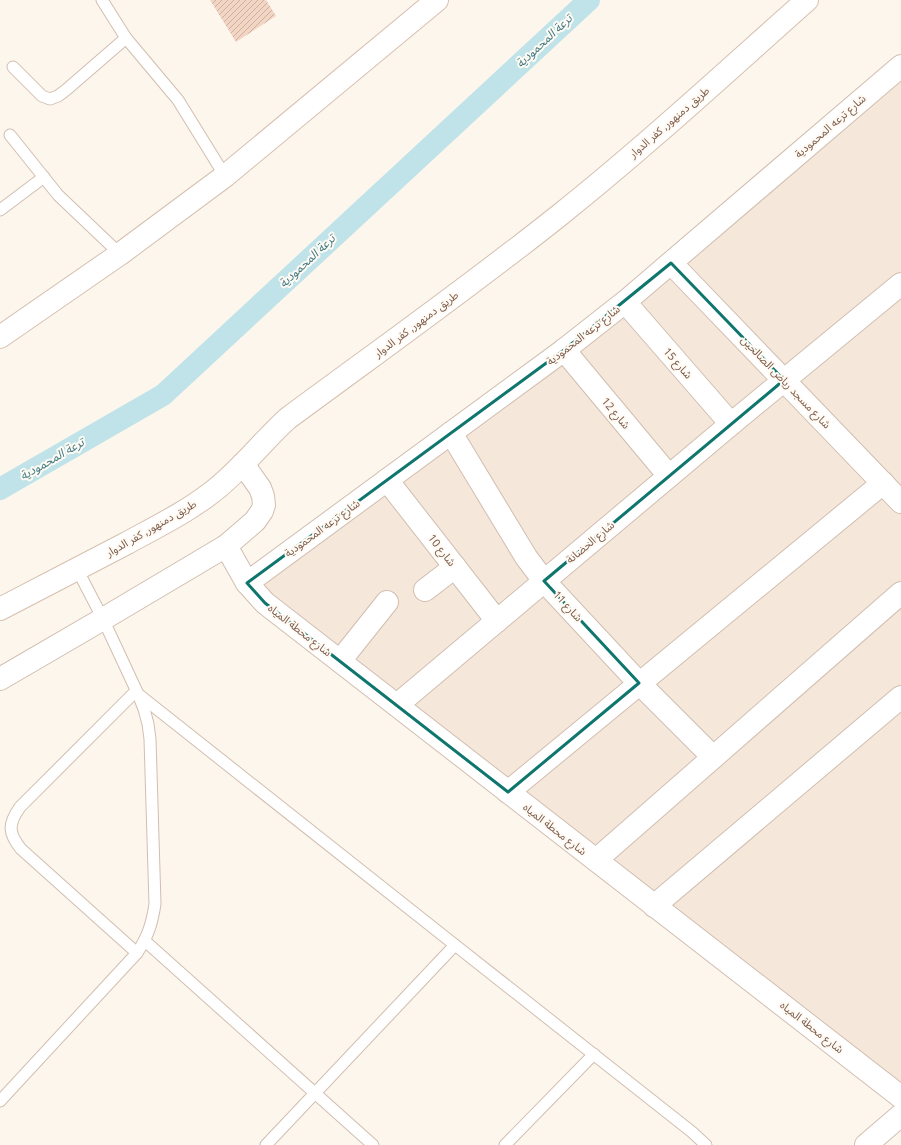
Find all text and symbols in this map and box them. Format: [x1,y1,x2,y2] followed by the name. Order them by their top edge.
[512,8,577,71] water label: ترعة المحمودية
[625,82,712,161] street label: طريق دمنهور, كفر الدوار
[791,90,869,161] street label: شارع ترعه المحمودية
[275,228,340,291] water label: ترعة المحمودية
[370,287,461,361] street label: طريق دمنهور, كفر الدوار
[543,301,624,369] street label: شارع ترعه المحمودية
[737,332,835,432] street label: شارع مسجد رياض الصالحين
[660,344,696,382] street label: شارع 15
[598,394,634,433] street label: شارع 12
[17,432,89,484] water label: ترعة المحمودية
[281,495,363,561] street label: شارع ترعه المحمودية
[102,496,199,560] street label: طريق دمنهور, كفر الدوار
[562,517,618,567] street label: شارع الحضانة
[424,531,460,570] street label: شارع 10
[550,587,587,625] street label: شارع 11
[265,600,335,660] street label: شارع محطة المياه
[520,799,590,859] street label: شارع محطة المياه
[777,997,847,1057] street label: شارع محطة المياه

